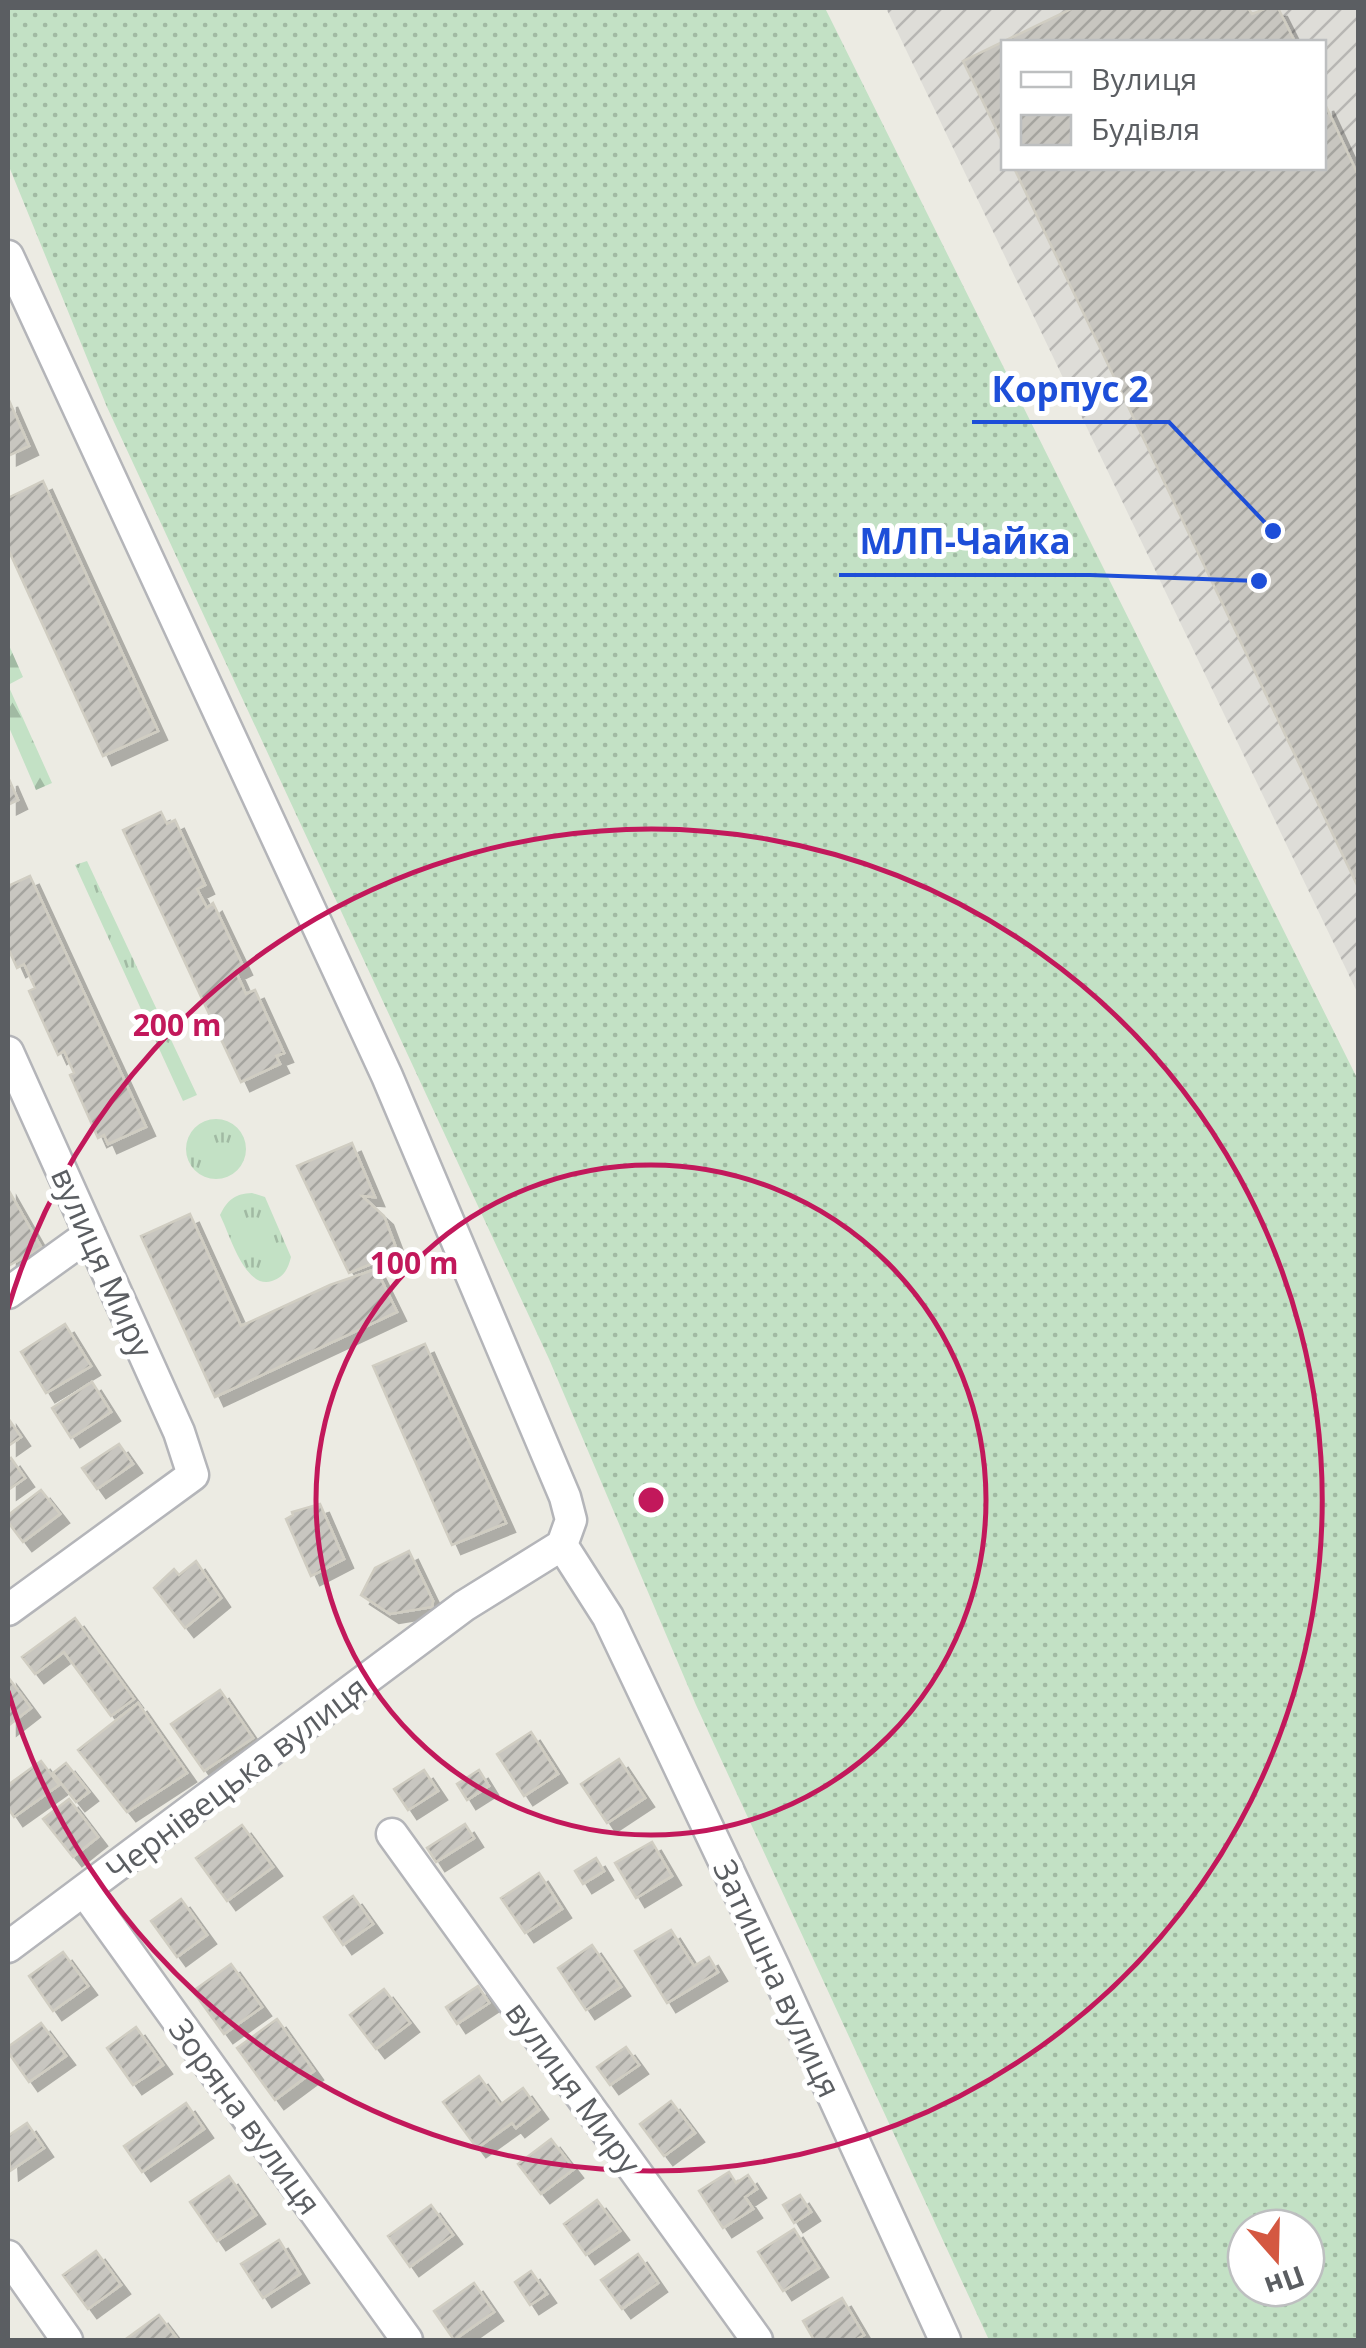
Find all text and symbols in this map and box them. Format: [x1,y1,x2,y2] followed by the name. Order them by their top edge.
[1001,40,1326,170] legend
[1091,58,1197,99] text: Вулиця
[1091,108,1200,149] text: Будівля
[972,357,1169,422] callout: Корпус 2
[991,365,1149,412] text: Корпус 2
[839,510,1090,575] callout: МЛП-Чайка
[859,517,1071,564] text: МЛП-Чайка
[133,1004,221,1045] text: 200 m
[42,1160,164,1365] street label: вулиця Миру
[370,1242,458,1283] text: 100 m
[633,1482,669,1518] centre of rings
[97,1666,375,1890] street label: Чернівецька вулиця
[704,1852,852,2104] street label: Затишна вулиця
[497,1992,652,2183] street label: вулиця Миру
[160,2009,332,2223] street label: Зоряна вулиця
[1226,2208,1326,2308] north arrow
[1260,2258,1310,2307] text: Пн

